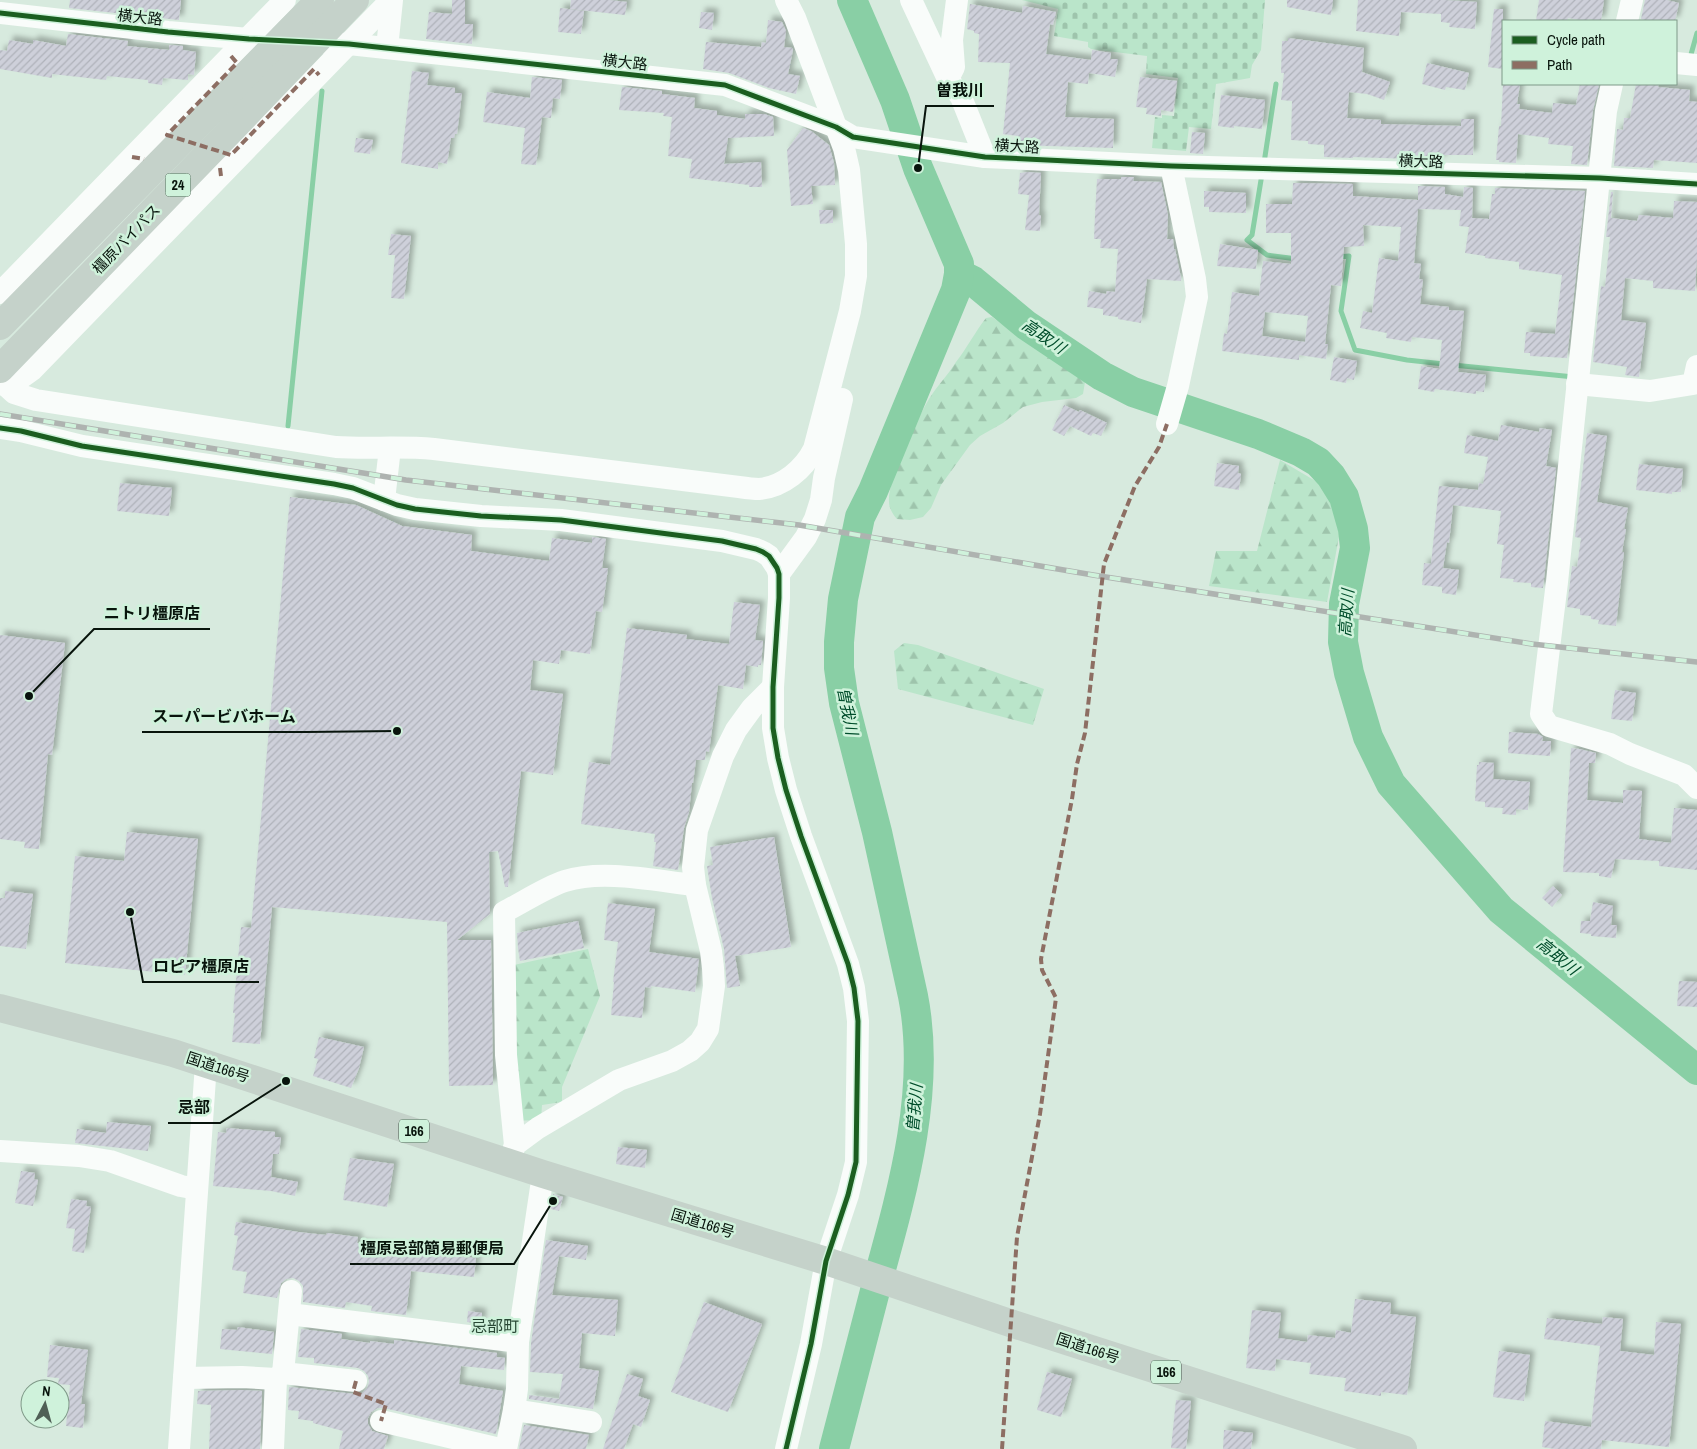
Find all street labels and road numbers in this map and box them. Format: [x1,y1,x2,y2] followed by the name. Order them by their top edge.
[117,4,163,30] street label: 横大路
[602,49,648,75] street label: 横大路
[994,134,1040,158] street label: 横大路
[1398,150,1444,172] street label: 横大路
[166,174,190,196] road number: 24
[87,199,165,279] street label: 橿原バイパス
[184,1047,252,1087] street label: 国道166号
[399,1120,429,1142] road number: 166
[669,1203,737,1243] street label: 国道166号
[1054,1328,1122,1368] street label: 国道166号
[1151,1360,1181,1384] road number: 166

